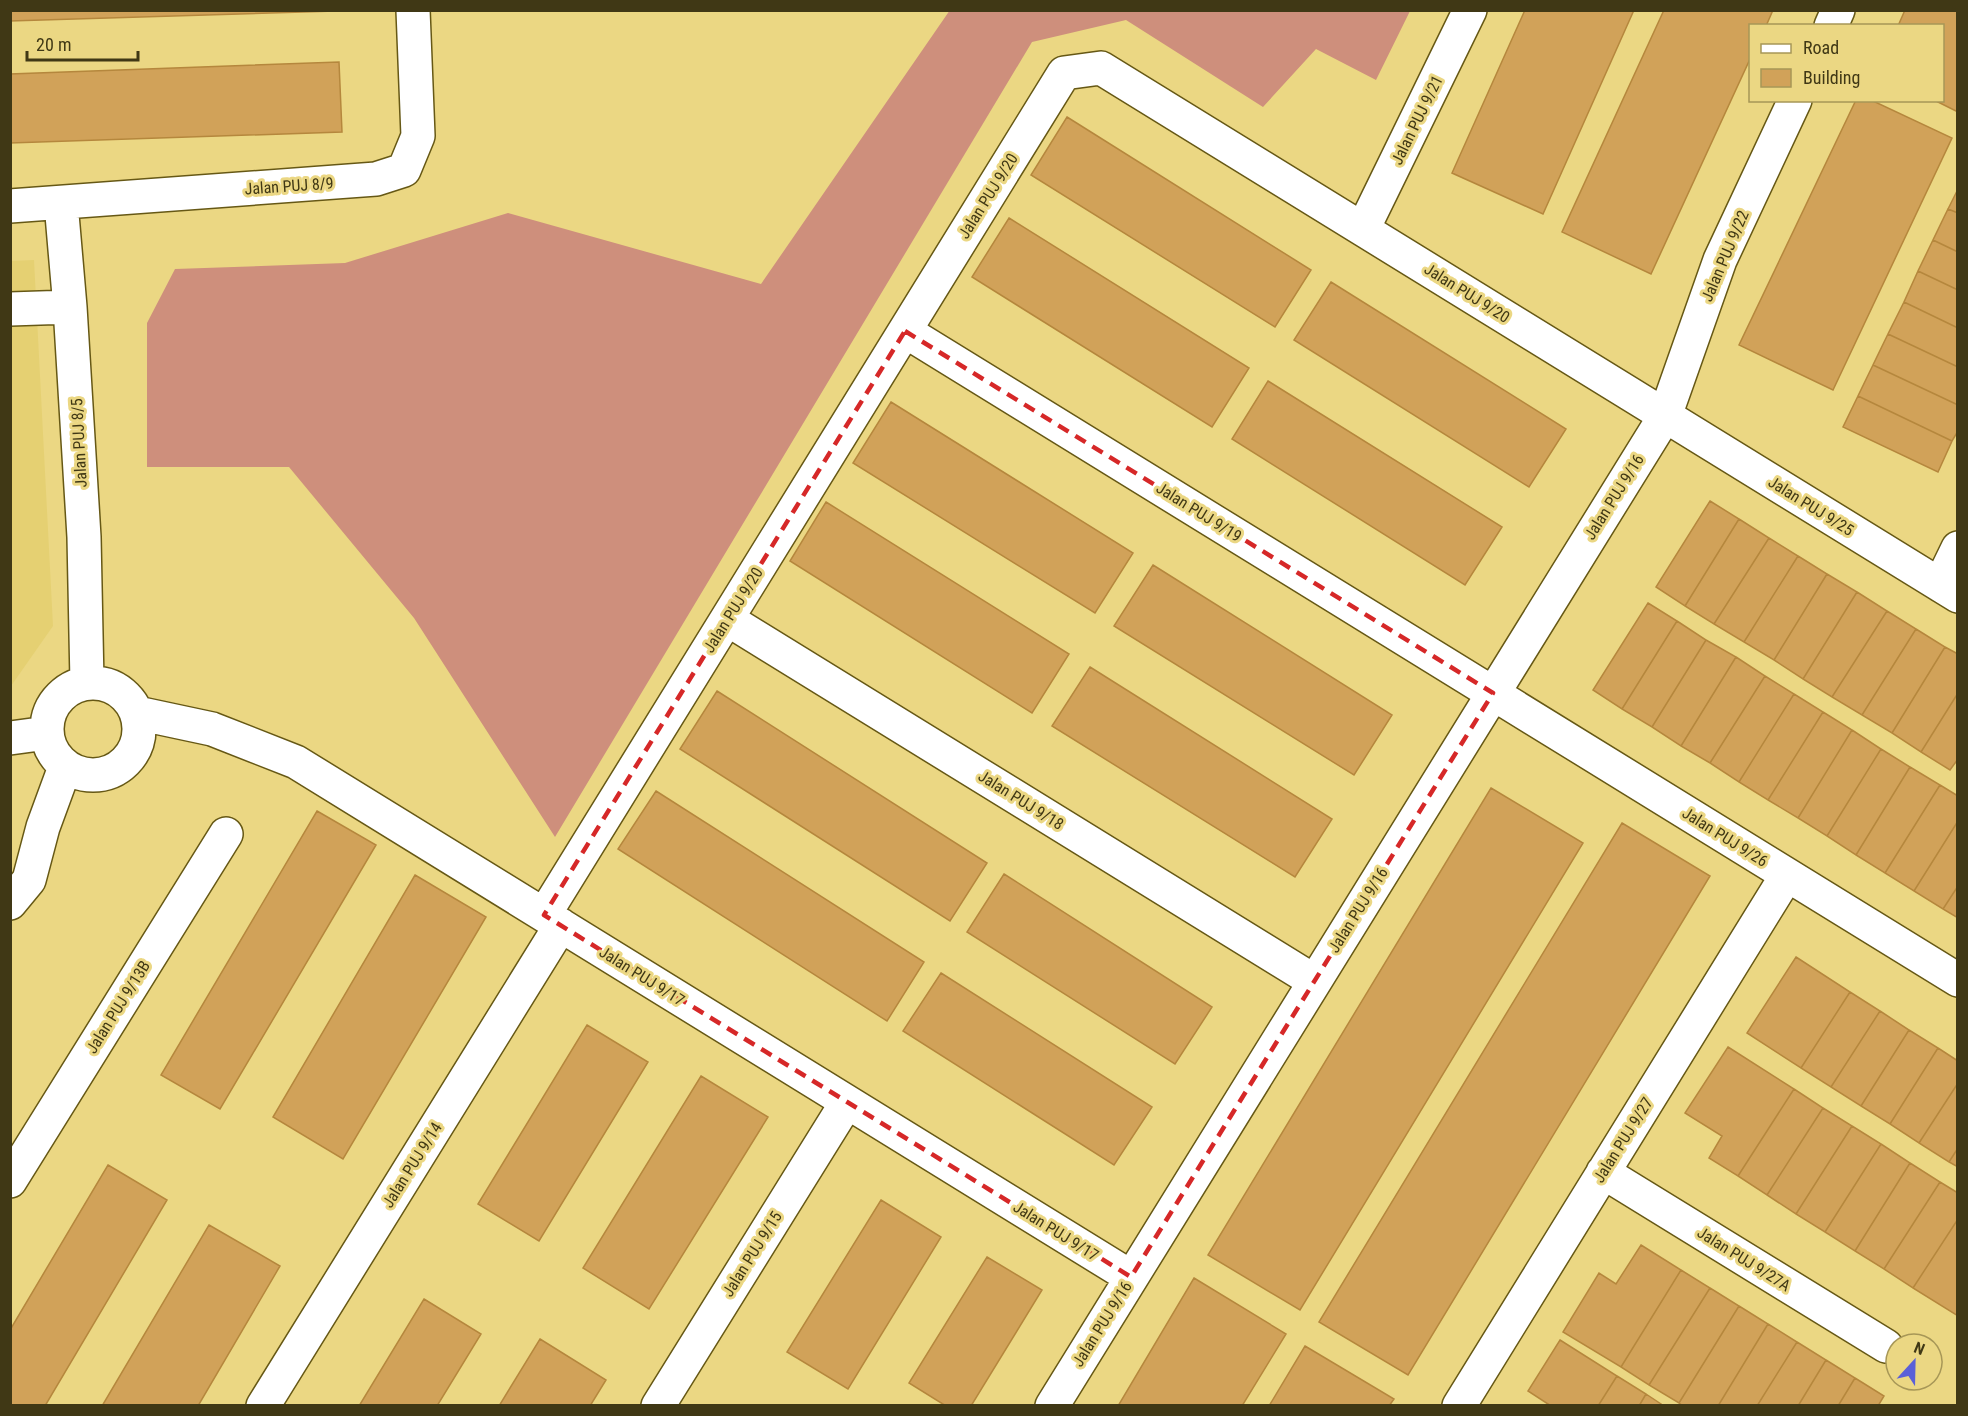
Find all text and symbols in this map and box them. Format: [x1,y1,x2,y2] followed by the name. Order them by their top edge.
[27,24,138,62] scale bar
[1749,24,1944,102] legend
[36,34,71,55] text: 20 m
[1803,37,1839,58] text: Road
[1803,67,1860,88] text: Building
[1387,72,1447,168] street label: Jalan PUJ 9/21
[954,150,1022,242] street label: Jalan PUJ 9/20
[244,173,334,199] street label: Jalan PUJ 8/9
[1697,208,1753,304] street label: Jalan PUJ 9/22
[1421,259,1513,327] street label: Jalan PUJ 9/20
[67,398,91,488] street label: Jalan PUJ 8/5
[1580,451,1648,543] street label: Jalan PUJ 9/16
[1765,472,1857,540] street label: Jalan PUJ 9/25
[1153,478,1245,546] street label: Jalan PUJ 9/19
[699,564,767,656] street label: Jalan PUJ 9/20
[975,766,1067,834] street label: Jalan PUJ 9/18
[1679,803,1771,871] street label: Jalan PUJ 9/26
[1324,864,1392,956] street label: Jalan PUJ 9/16
[596,942,688,1010] street label: Jalan PUJ 9/17
[82,957,154,1057] street label: Jalan PUJ 9/13B
[1589,1094,1657,1186] street label: Jalan PUJ 9/27
[378,1119,446,1211] street label: Jalan PUJ 9/14
[1010,1197,1102,1265] street label: Jalan PUJ 9/17
[718,1208,786,1300] street label: Jalan PUJ 9/15
[1694,1223,1794,1295] street label: Jalan PUJ 9/27A
[1068,1278,1136,1370] street label: Jalan PUJ 9/16
[1884,1332,1944,1392] north arrow
[1911,1338,1928,1359] text: N

